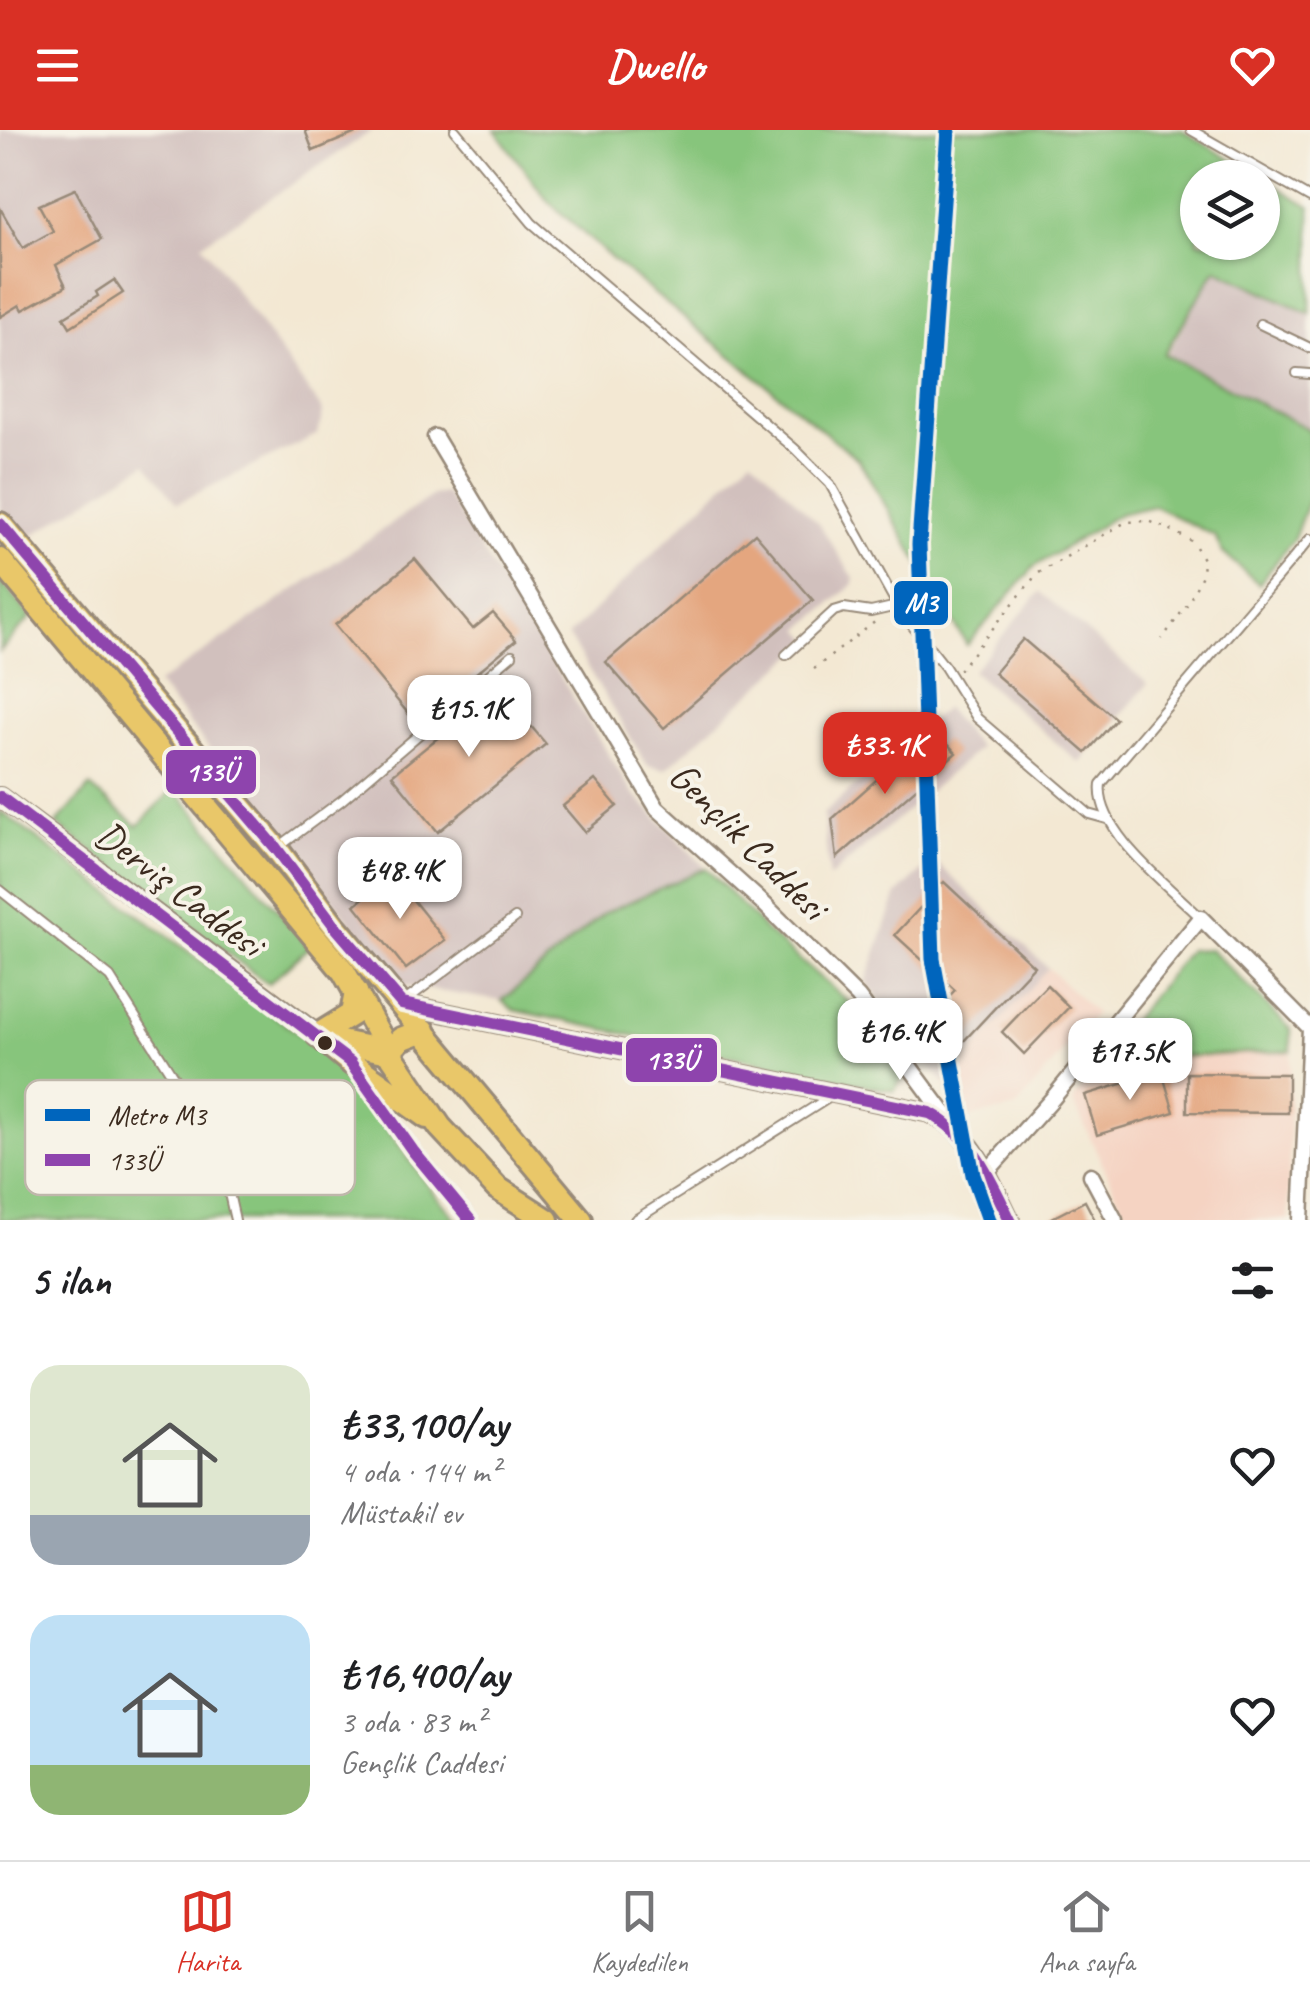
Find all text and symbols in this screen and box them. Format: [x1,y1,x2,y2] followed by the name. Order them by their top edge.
[606,37,704,94] text: Dwello
[30,38,85,93] icon: menu
[1225,38,1280,93] icon: heart
[1180,160,1280,260] map controls
[1180,160,1280,260] button: layers
[892,579,950,627] line badge: M3
[904,585,940,620] text: M3
[388,675,550,760] pin: ₺15.1K
[429,687,509,728] text: ₺15.1K
[804,712,966,797] pin: ₺33.1K
[845,724,925,765] text: ₺33.1K
[164,748,258,796] line badge: 133Ü
[659,751,841,934] street label: Gençlik Caddesi
[185,754,242,789] text: 133Ü
[86,810,277,971] street label: Derviş Caddesi
[319,837,481,922] pin: ₺48.4K
[360,849,440,890] text: ₺48.4K
[819,998,981,1083] pin: ₺16.4K
[860,1010,940,1051] text: ₺16.4K
[1049,1018,1211,1103] pin: ₺17.5K
[1090,1030,1170,1071] text: ₺17.5K
[315,1033,335,1053] unlabelled marker
[624,1036,719,1084] line badge: 133Ü
[645,1042,702,1077] text: 133Ü
[25,1080,355,1195] legend
[108,1098,208,1133] text: Metro M3
[108,1143,165,1178] text: 133Ü
[1225,1253,1280,1308] icon: filters
[30,1254,111,1307] text: 5 ilan
[340,1398,508,1451] text: ₺33,100/ay
[110,1405,230,1525] icon: home
[1225,1438,1280,1493] icon: heart
[340,1451,499,1492] text: 4 oda · 144 m²
[340,1492,462,1533] text: Müstakil ev
[340,1648,509,1701] text: ₺16,400/ay
[110,1655,230,1775] icon: home
[1225,1688,1280,1743] icon: heart
[340,1701,485,1742] text: 3 oda · 83 m²
[340,1742,503,1783] text: Gençlik Caddesi
[176,1884,240,1979] tab: Harita
[591,1884,688,1979] tab: Kaydedilen
[1039,1884,1134,1979] tab: Ana sayfa

